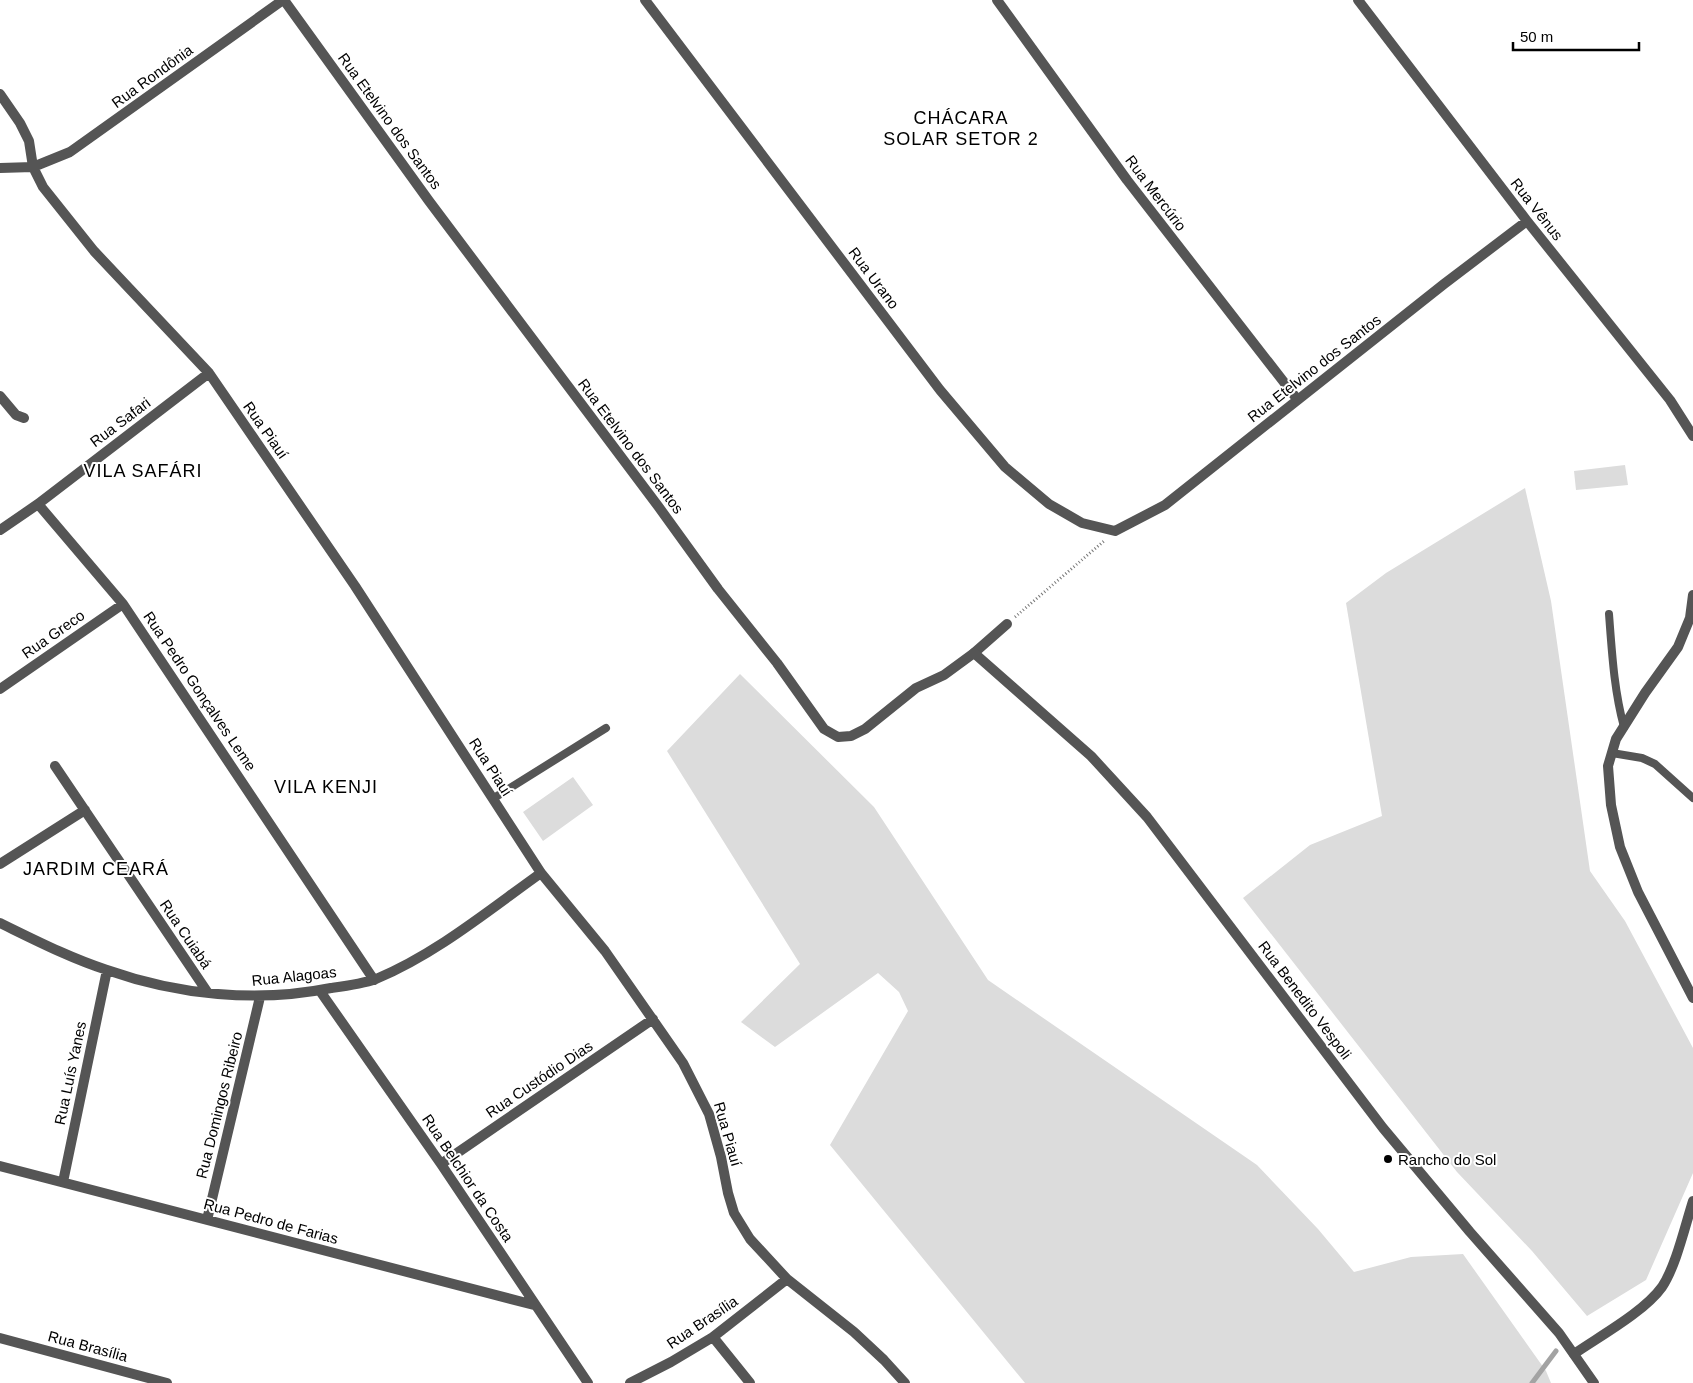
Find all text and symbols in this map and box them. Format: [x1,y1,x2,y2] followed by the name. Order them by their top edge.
[1513,20,1639,52] scale bar
[1520,28,1553,45] text: 50 m
[108,41,196,111] street label: Rua Rondônia
[335,50,445,192] street label: Rua Etelvino dos Santos
[883,108,1039,149] district label: CHÁCARA SOLAR SETOR 2
[1122,152,1190,234] street label: Rua Mercúrio
[1507,175,1567,243] street label: Rua Vênus
[845,244,903,312] street label: Rua Urano
[1244,311,1384,425] street label: Rua Etelvino dos Santos
[575,375,687,517] street label: Rua Etelvino dos Santos
[87,394,153,450] street label: Rua Safari
[240,398,292,463] street label: Rua Piauí
[83,461,203,481] district label: VILA SAFÁRI
[18,606,88,662] street label: Rua Greco
[140,608,260,774] street label: Rua Pedro Gonçalves Leme
[466,735,517,800] street label: Rua Piauí
[274,777,378,797] district label: VILA KENJI
[23,859,169,879] district label: JARDIM CEARÁ
[157,896,216,972] street label: Rua Cuiabá
[1255,938,1355,1062] street label: Rua Benedito Vespoli
[251,963,337,989] street label: Rua Alagoas
[51,1020,89,1126] street label: Rua Luís Yanes
[192,1030,246,1180] street label: Rua Domingos Ribeiro
[482,1037,596,1121] street label: Rua Custódio Dias
[711,1100,745,1169] street label: Rua Piauí
[419,1111,517,1246] street label: Rua Belchior da Costa
[1398,1151,1496,1168] place label: Rancho do Sol
[1382,1153,1394,1165] marker: Rancho do Sol
[202,1195,340,1247] street label: Rua Pedro de Farias
[663,1292,741,1352] street label: Rua Brasília
[46,1327,130,1365] street label: Rua Brasília

